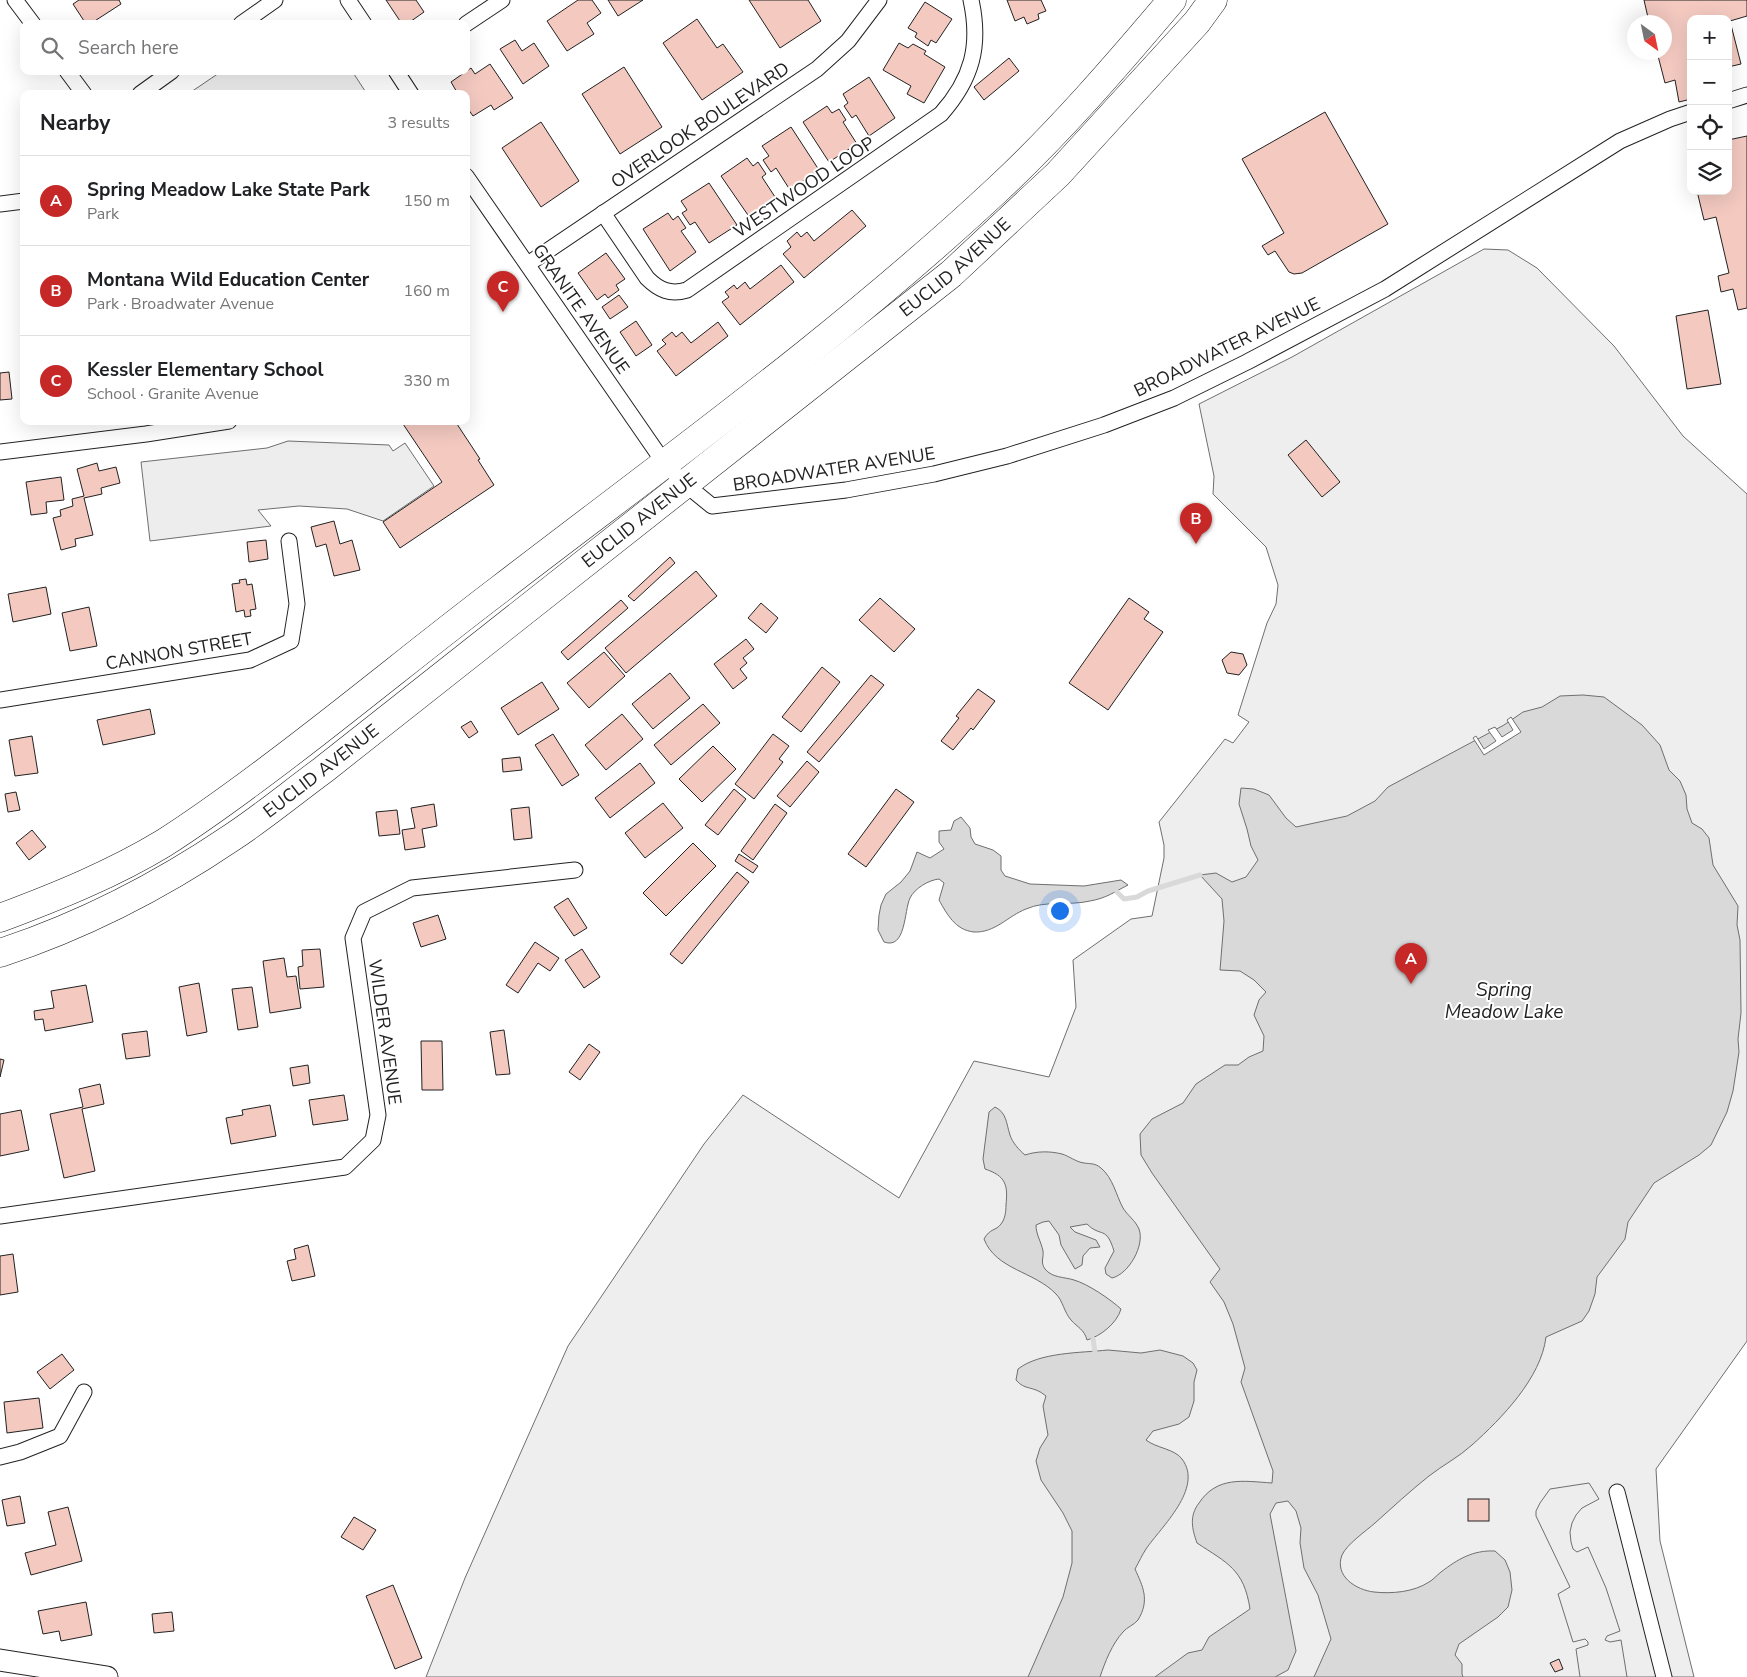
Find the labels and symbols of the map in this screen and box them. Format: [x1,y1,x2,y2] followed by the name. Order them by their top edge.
[1627,15,1672,60] north arrow
[606,56,794,194] street label: OVERLOOK BOULEVARD
[729,131,879,243] street label: WESTWOOD LOOP
[894,212,1016,322] street label: EUCLID AVENUE
[527,239,635,379] street label: GRANITE AVENUE
[487,271,519,312] pin: C
[1130,291,1324,403] street label: BROADWATER AVENUE
[731,441,937,497] street label: BROADWATER AVENUE
[577,468,701,573] street label: EUCLID AVENUE
[1180,503,1212,544] pin: B
[104,626,254,676] street label: CANNON STREET
[258,719,384,823] street label: EUCLID AVENUE
[1047,898,1073,924] your location
[1395,943,1427,984] pin: A
[363,958,407,1106] street label: WILDER AVENUE
[1445,977,1563,1025] water label: Spring Meadow Lake

